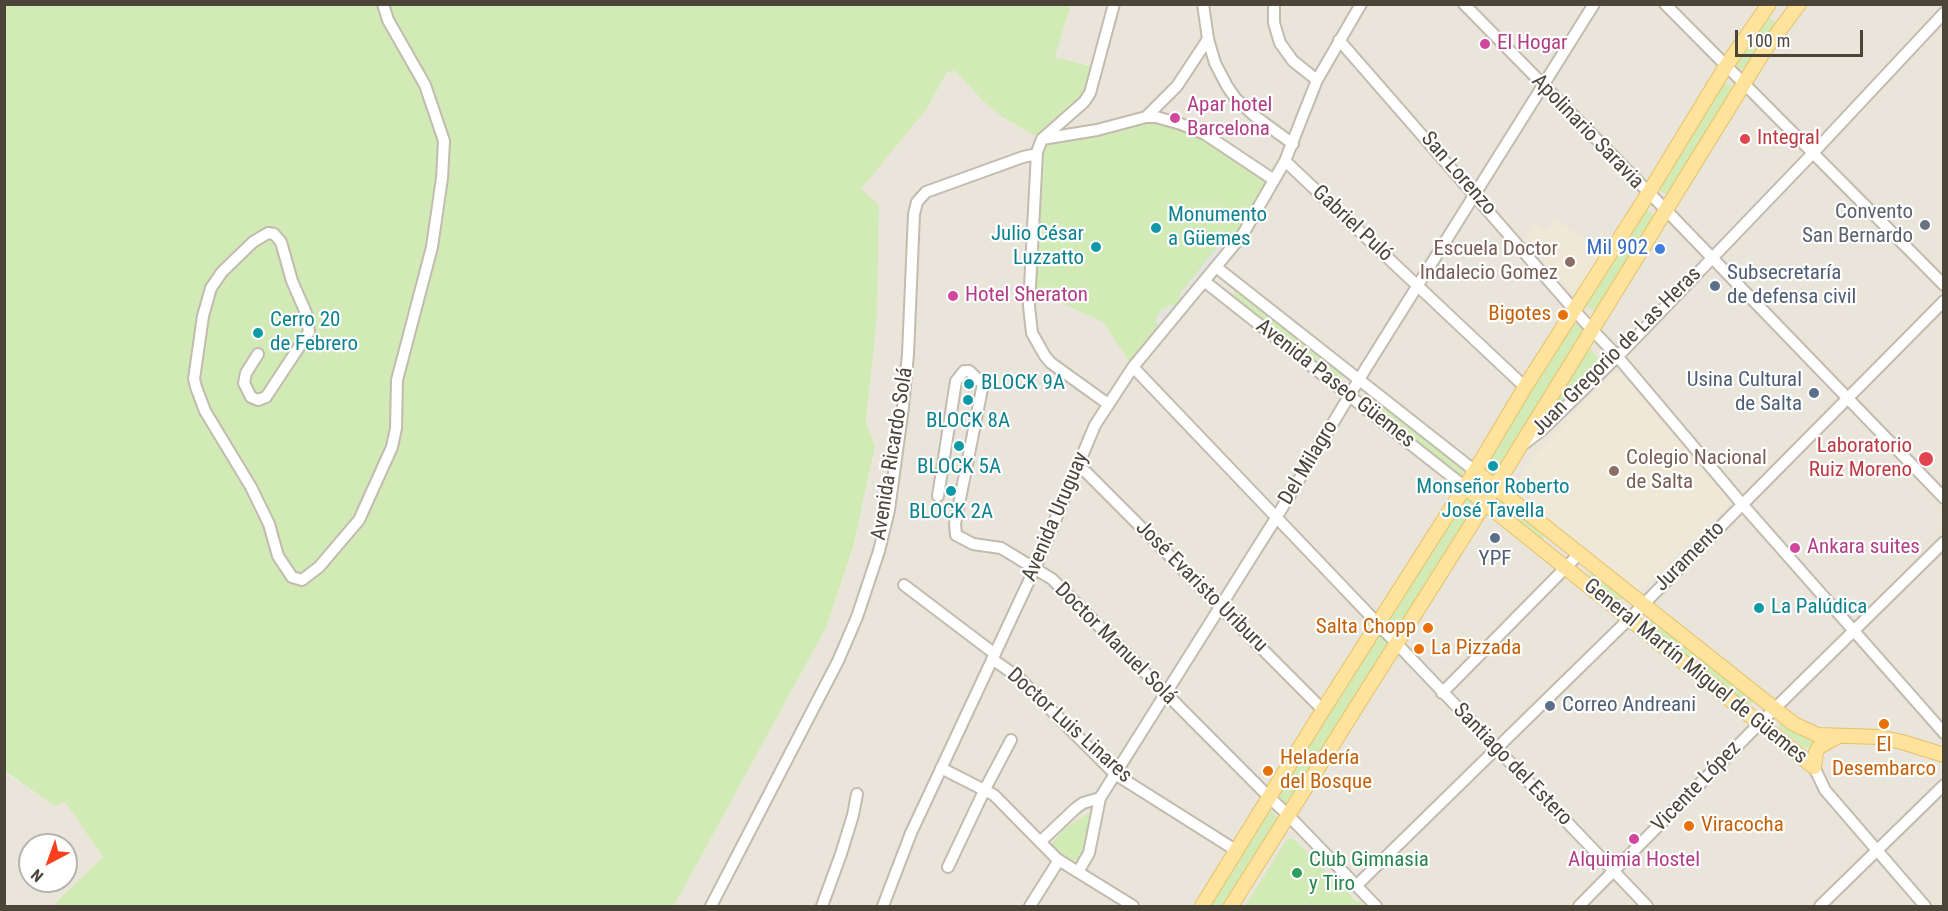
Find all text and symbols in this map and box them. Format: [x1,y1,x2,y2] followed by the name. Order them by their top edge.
[1738,18,1866,56] scale bar
[1746,30,1790,51] text: 100 m
[1497,31,1567,57] place label: El Hogar
[1478,37,1492,51] marker: El Hogar
[1526,69,1648,195] street label: Apolinario Saravia
[1187,93,1272,143] place label: Apar hotel Barcelona
[1168,111,1182,125] marker: Apar hotel Barcelona
[1757,126,1820,152] place label: Integral
[1415,127,1501,221] street label: San Lorenzo
[1738,132,1752,146] marker: Integral
[1307,180,1397,268] street label: Gabriel Puló
[1802,200,1913,250] place label: Convento San Bernardo
[1168,203,1267,253] place label: Monumento a Güemes
[1918,218,1932,232] marker: Convento San Bernardo
[1149,221,1163,235] marker: Monumento a Güemes
[991,222,1084,272] place label: Julio César Luzzatto
[1587,236,1648,262] place label: Mil 902
[1420,237,1558,287] place label: Escuela Doctor Indalecio Gomez
[1089,240,1103,254] marker: Julio César Luzzatto
[1653,242,1667,256] marker: Mil 902
[1563,255,1577,269] marker: Escuela Doctor Indalecio Gomez
[1727,261,1856,311] place label: Subsecretaría de defensa civil
[1527,262,1707,442] street label: Juan Gregorio de Las Heras
[1708,279,1722,293] marker: Subsecretaría de defensa civil
[965,283,1088,309] place label: Hotel Sheraton
[946,289,960,303] marker: Hotel Sheraton
[1488,302,1551,328] place label: Bigotes
[270,308,358,358] place label: Cerro 20 de Febrero
[1556,308,1570,322] marker: Bigotes
[1251,314,1419,454] street label: Avenida Paseo Güemes
[251,326,265,340] marker: Cerro 20 de Febrero
[867,366,919,542] street label: Avenida Ricardo Solá
[1687,368,1802,418] place label: Usina Cultural de Salta
[981,371,1065,397] place label: BLOCK 9A
[962,377,976,391] marker: BLOCK 9A
[1807,386,1821,400] marker: Usina Cultural de Salta
[961,393,975,407] marker: BLOCK 8A
[926,409,1010,435] place label: BLOCK 8A
[1274,416,1344,510] street label: Del Milagro
[1809,434,1912,484] place label: Laboratorio Ruiz Moreno
[952,439,966,453] marker: BLOCK 5A
[1626,446,1767,496] place label: Colegio Nacional de Salta
[1017,449,1095,585] street label: Avenida Uruguay
[1917,450,1935,468] marker: Laboratorio Ruiz Moreno
[917,455,1001,481] place label: BLOCK 5A
[1486,459,1500,473] marker: Monseñor Roberto José Tavella
[1607,464,1621,478] marker: Colegio Nacional de Salta
[1416,475,1570,525] place label: Monseñor Roberto José Tavella
[944,484,958,498] marker: BLOCK 2A
[909,500,993,526] place label: BLOCK 2A
[1130,516,1272,658] street label: José Evaristo Uriburu
[1650,517,1730,597] street label: Juramento
[1488,531,1502,545] marker: YPF
[1807,535,1920,561] place label: Ankara suites
[1788,541,1802,555] marker: Ankara suites
[1479,547,1511,573] place label: YPF
[1578,574,1812,770] street label: General Martín Miguel de Güemes
[1049,578,1181,710] street label: Doctor Manuel Solá
[1771,595,1867,621] place label: La Palúdica
[1752,601,1766,615] marker: La Palúdica
[1316,615,1416,641] place label: Salta Chopp
[1421,621,1435,635] marker: Salta Chopp
[1431,636,1521,662] place label: La Pizzada
[1412,642,1426,656] marker: La Pizzada
[1001,663,1137,789] street label: Doctor Luis Linares
[1562,693,1696,719] place label: Correo Andreani
[1447,698,1577,832] street label: Santiago del Estero
[1543,699,1557,713] marker: Correo Andreani
[1877,717,1891,731] marker: El Desembarco
[1832,733,1936,783] place label: El Desembarco
[1647,736,1747,838] street label: Vicente López
[1280,746,1372,796] place label: Heladería del Bosque
[1261,764,1275,778] marker: Heladería del Bosque
[1701,813,1784,839] place label: Viracocha
[1682,819,1696,833] marker: Viracocha
[1627,832,1641,846] marker: Alquimia Hostel
[18,833,78,893] north arrow
[1309,848,1429,898] place label: Club Gimnasia y Tiro
[1568,848,1700,874] place label: Alquimia Hostel
[27,865,47,886] text: N
[1290,866,1304,880] marker: Club Gimnasia y Tiro

